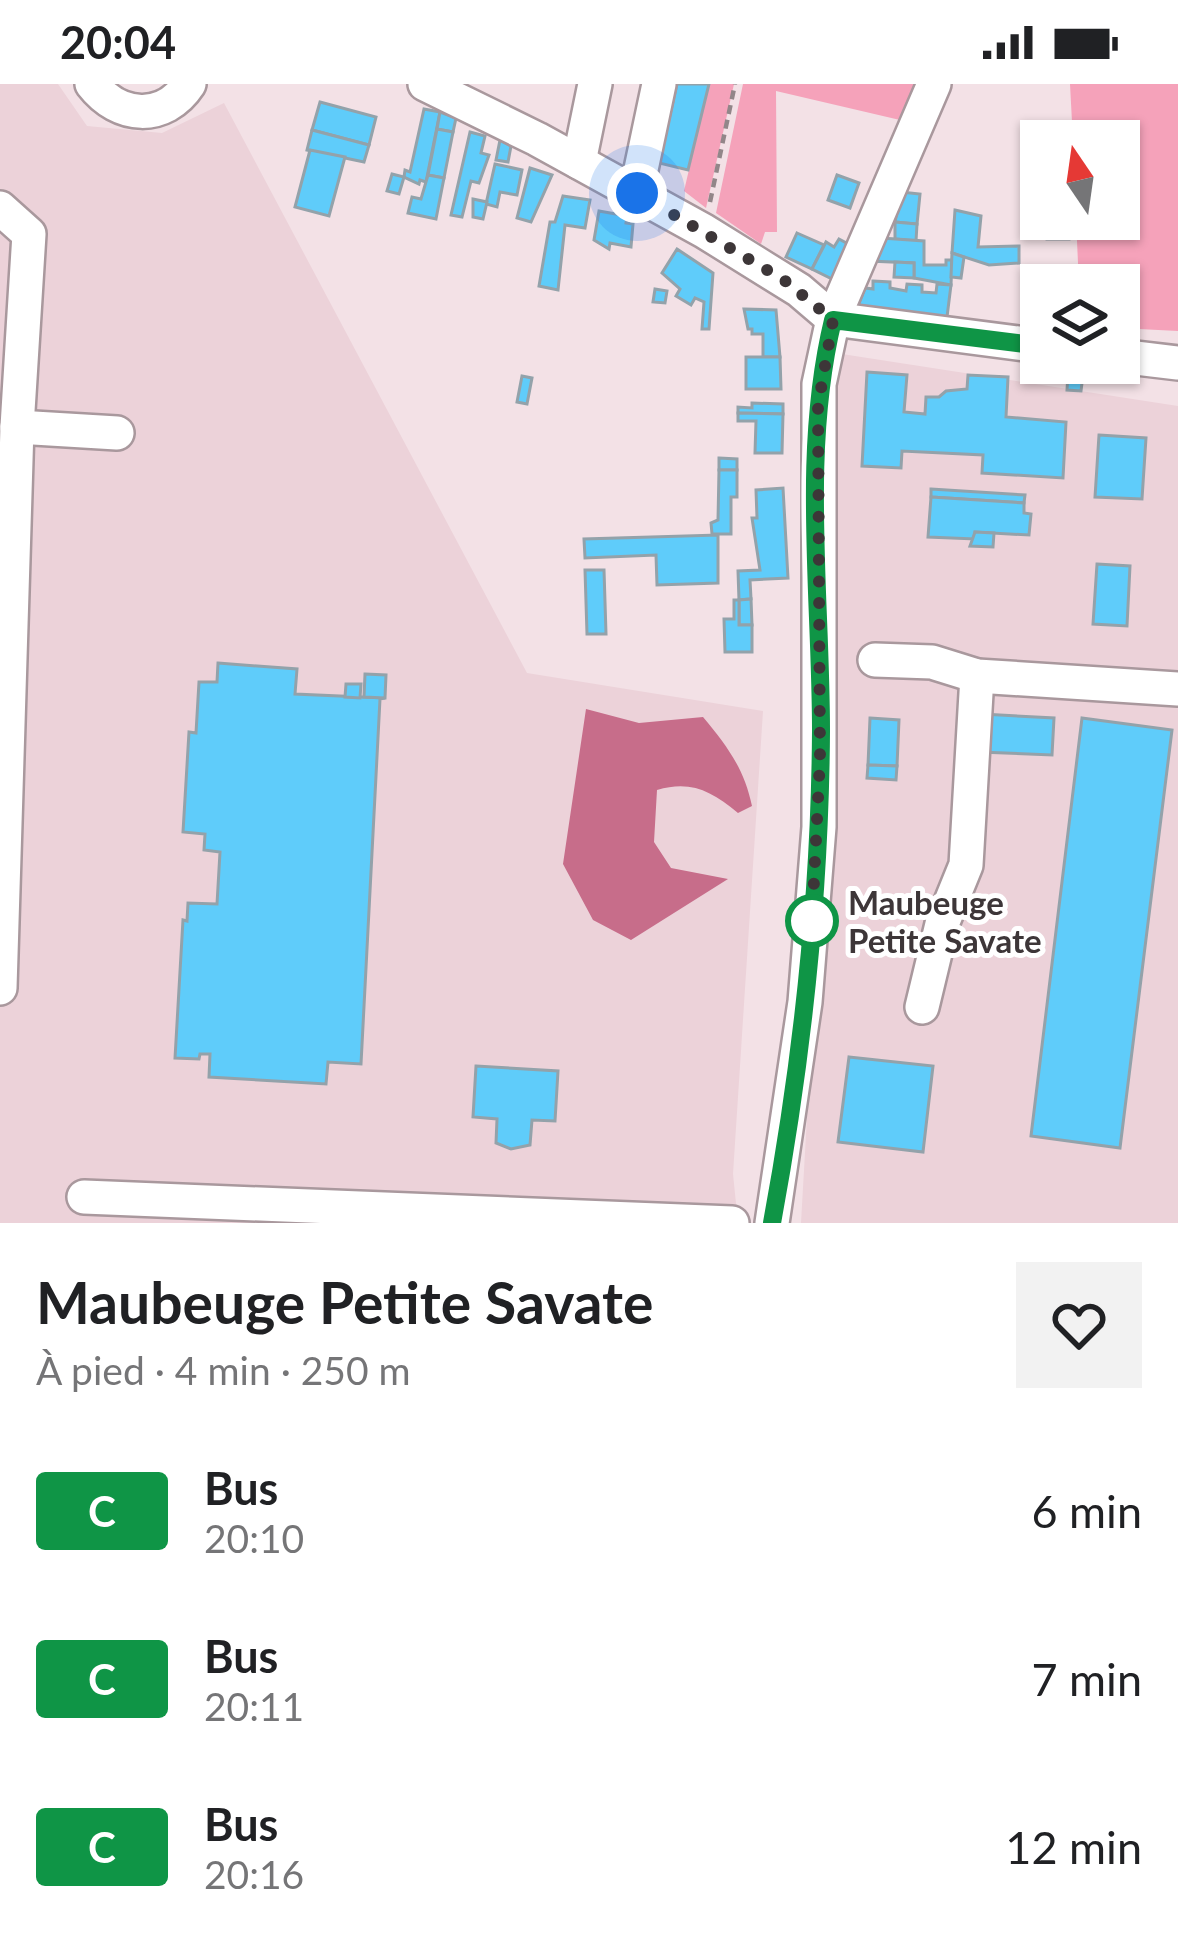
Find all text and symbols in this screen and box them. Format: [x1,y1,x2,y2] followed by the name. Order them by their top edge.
[60,15,176,69] text: 20:04
[1020,120,1140,240] north arrow
[1020,120,1140,384] map controls
[607,163,667,223] your location
[1020,264,1140,384] button: layers
[848,882,1042,960] place label: Maubeuge Petite Savate
[787,896,837,946] marker: Maubeuge Petite Savate
[1016,1262,1142,1388] button: heart
[36,1268,654,1336] text: Maubeuge Petite Savate
[36,1347,411,1393] text: À pied · 4 min · 250 m
[204,1461,278,1515] text: Bus
[1031,1484,1142,1538] text: 6 min
[88,1486,116,1536] text: C
[204,1515,304,1561] text: 20:10
[204,1629,278,1683] text: Bus
[1031,1652,1142,1706] text: 7 min
[88,1654,116,1704] text: C
[204,1683,304,1729] text: 20:11
[204,1797,278,1851] text: Bus
[1005,1820,1142,1874] text: 12 min
[88,1822,116,1872] text: C
[204,1851,304,1897] text: 20:16

